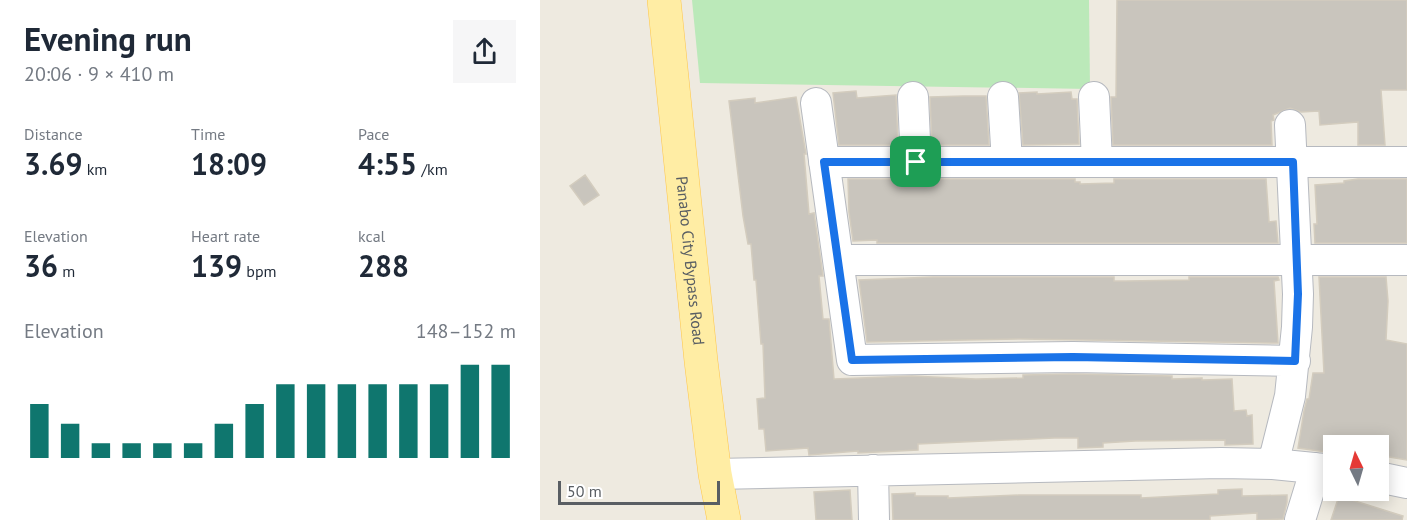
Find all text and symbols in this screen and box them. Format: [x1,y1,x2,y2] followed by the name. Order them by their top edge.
[24,17,192,60] text: Evening run
[453,20,516,83] button: share
[24,61,174,87] text: 20:06 · 9 × 410 m
[24,124,83,144] text: Distance
[191,124,225,144] text: Time
[358,124,389,144] text: Pace
[890,136,941,187] pin
[24,144,82,183] text: 3.69
[191,144,267,183] text: 18:09
[358,144,417,183] text: 4:55
[899,145,932,178] icon: arrive
[82,159,107,179] text: km
[417,159,448,179] text: /km
[672,175,709,346] street label: Panabo City Bypass Road
[24,226,88,246] text: Elevation
[191,226,260,246] text: Heart rate
[358,226,385,246] text: kcal
[24,246,58,285] text: 36
[191,246,242,285] text: 139
[358,246,409,285] text: 288
[58,261,75,281] text: m
[242,261,277,281] text: bpm
[24,318,104,344] text: Elevation
[416,318,516,344] text: 148–152 m
[1323,435,1389,501] north arrow
[1323,435,1389,501] map controls
[558,478,720,506] scale bar
[567,481,602,501] text: 50 m

